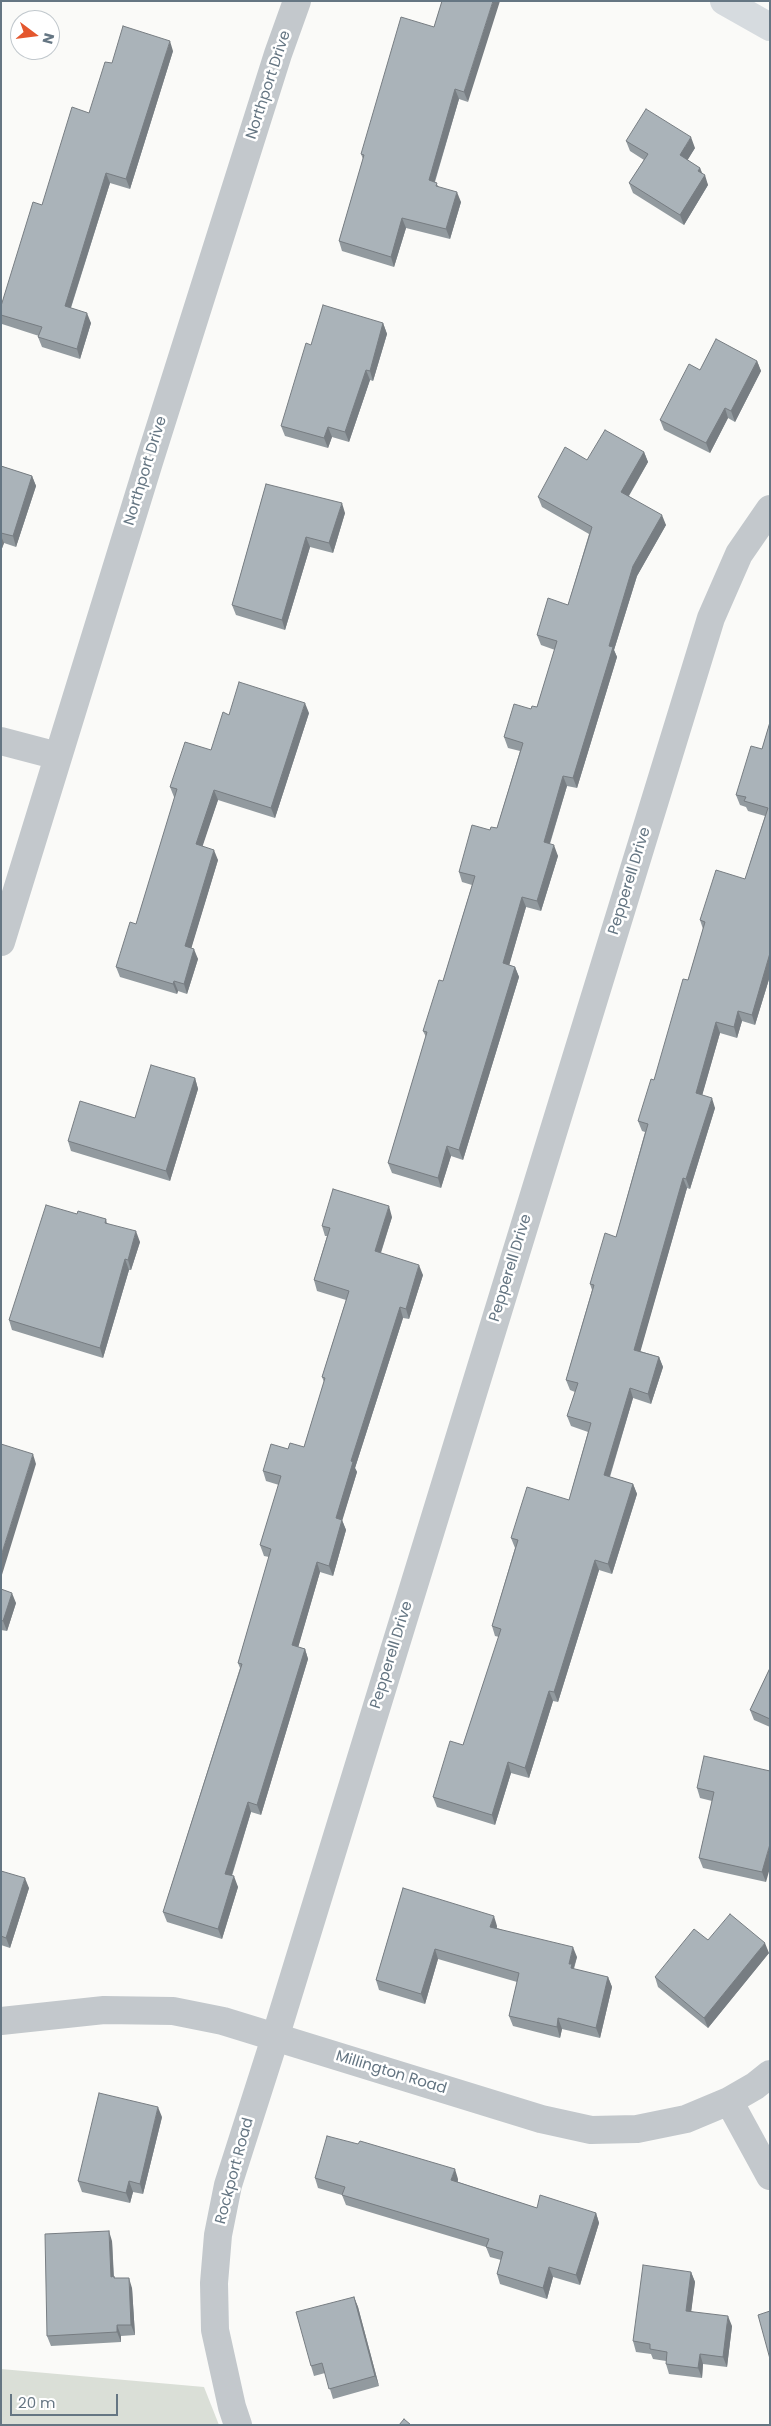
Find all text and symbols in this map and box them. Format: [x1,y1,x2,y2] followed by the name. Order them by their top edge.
[10,10,60,60] north arrow
[243,28,295,142] street label: Northport Drive
[38,31,60,46] text: N
[121,414,171,528] street label: Northport Drive
[605,825,655,937] street label: Pepperell Drive
[486,1212,536,1324] street label: Pepperell Drive
[367,1599,417,1711] street label: Pepperell Drive
[333,2048,449,2098] street label: Millington Road
[212,2116,258,2226] street label: Rockport Road
[12,2384,120,2416] scale bar
[18,2392,56,2413] text: 20 m

